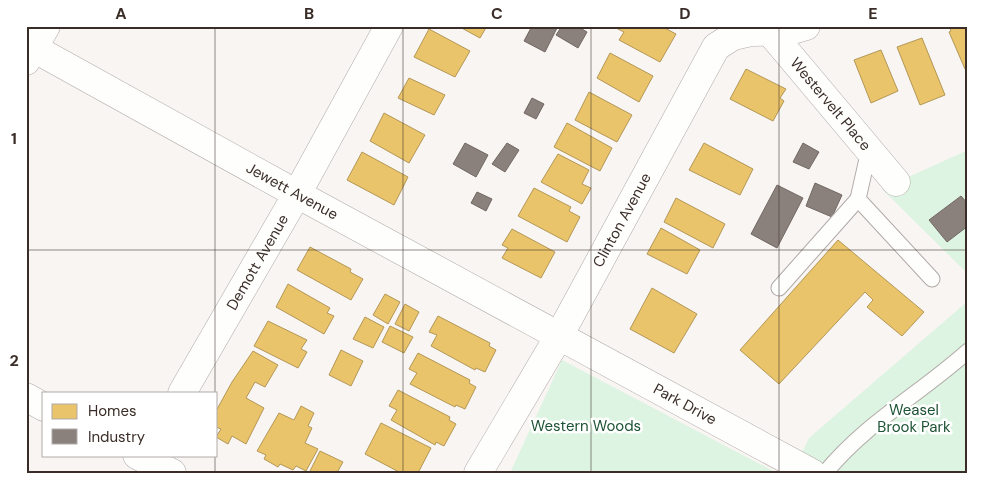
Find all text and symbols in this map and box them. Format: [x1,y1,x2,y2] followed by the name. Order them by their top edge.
[115,3,127,24] text: A
[304,3,314,24] text: B
[491,3,503,24] text: C
[679,3,691,24] text: D
[868,3,878,24] text: E
[786,53,876,155] street label: Westervelt Place
[11,128,17,149] text: 1
[243,158,342,224] street label: Jewett Avenue
[588,169,656,271] street label: Clinton Avenue
[222,211,293,314] street label: Demott Avenue
[9,350,19,371] text: 2
[650,379,720,429] street label: Park Drive
[42,392,218,456] legend
[877,400,951,437] park label: Weasel Brook Park
[88,401,137,421] text: Homes
[531,416,641,436] park label: Western Woods
[88,427,146,447] text: Industry

